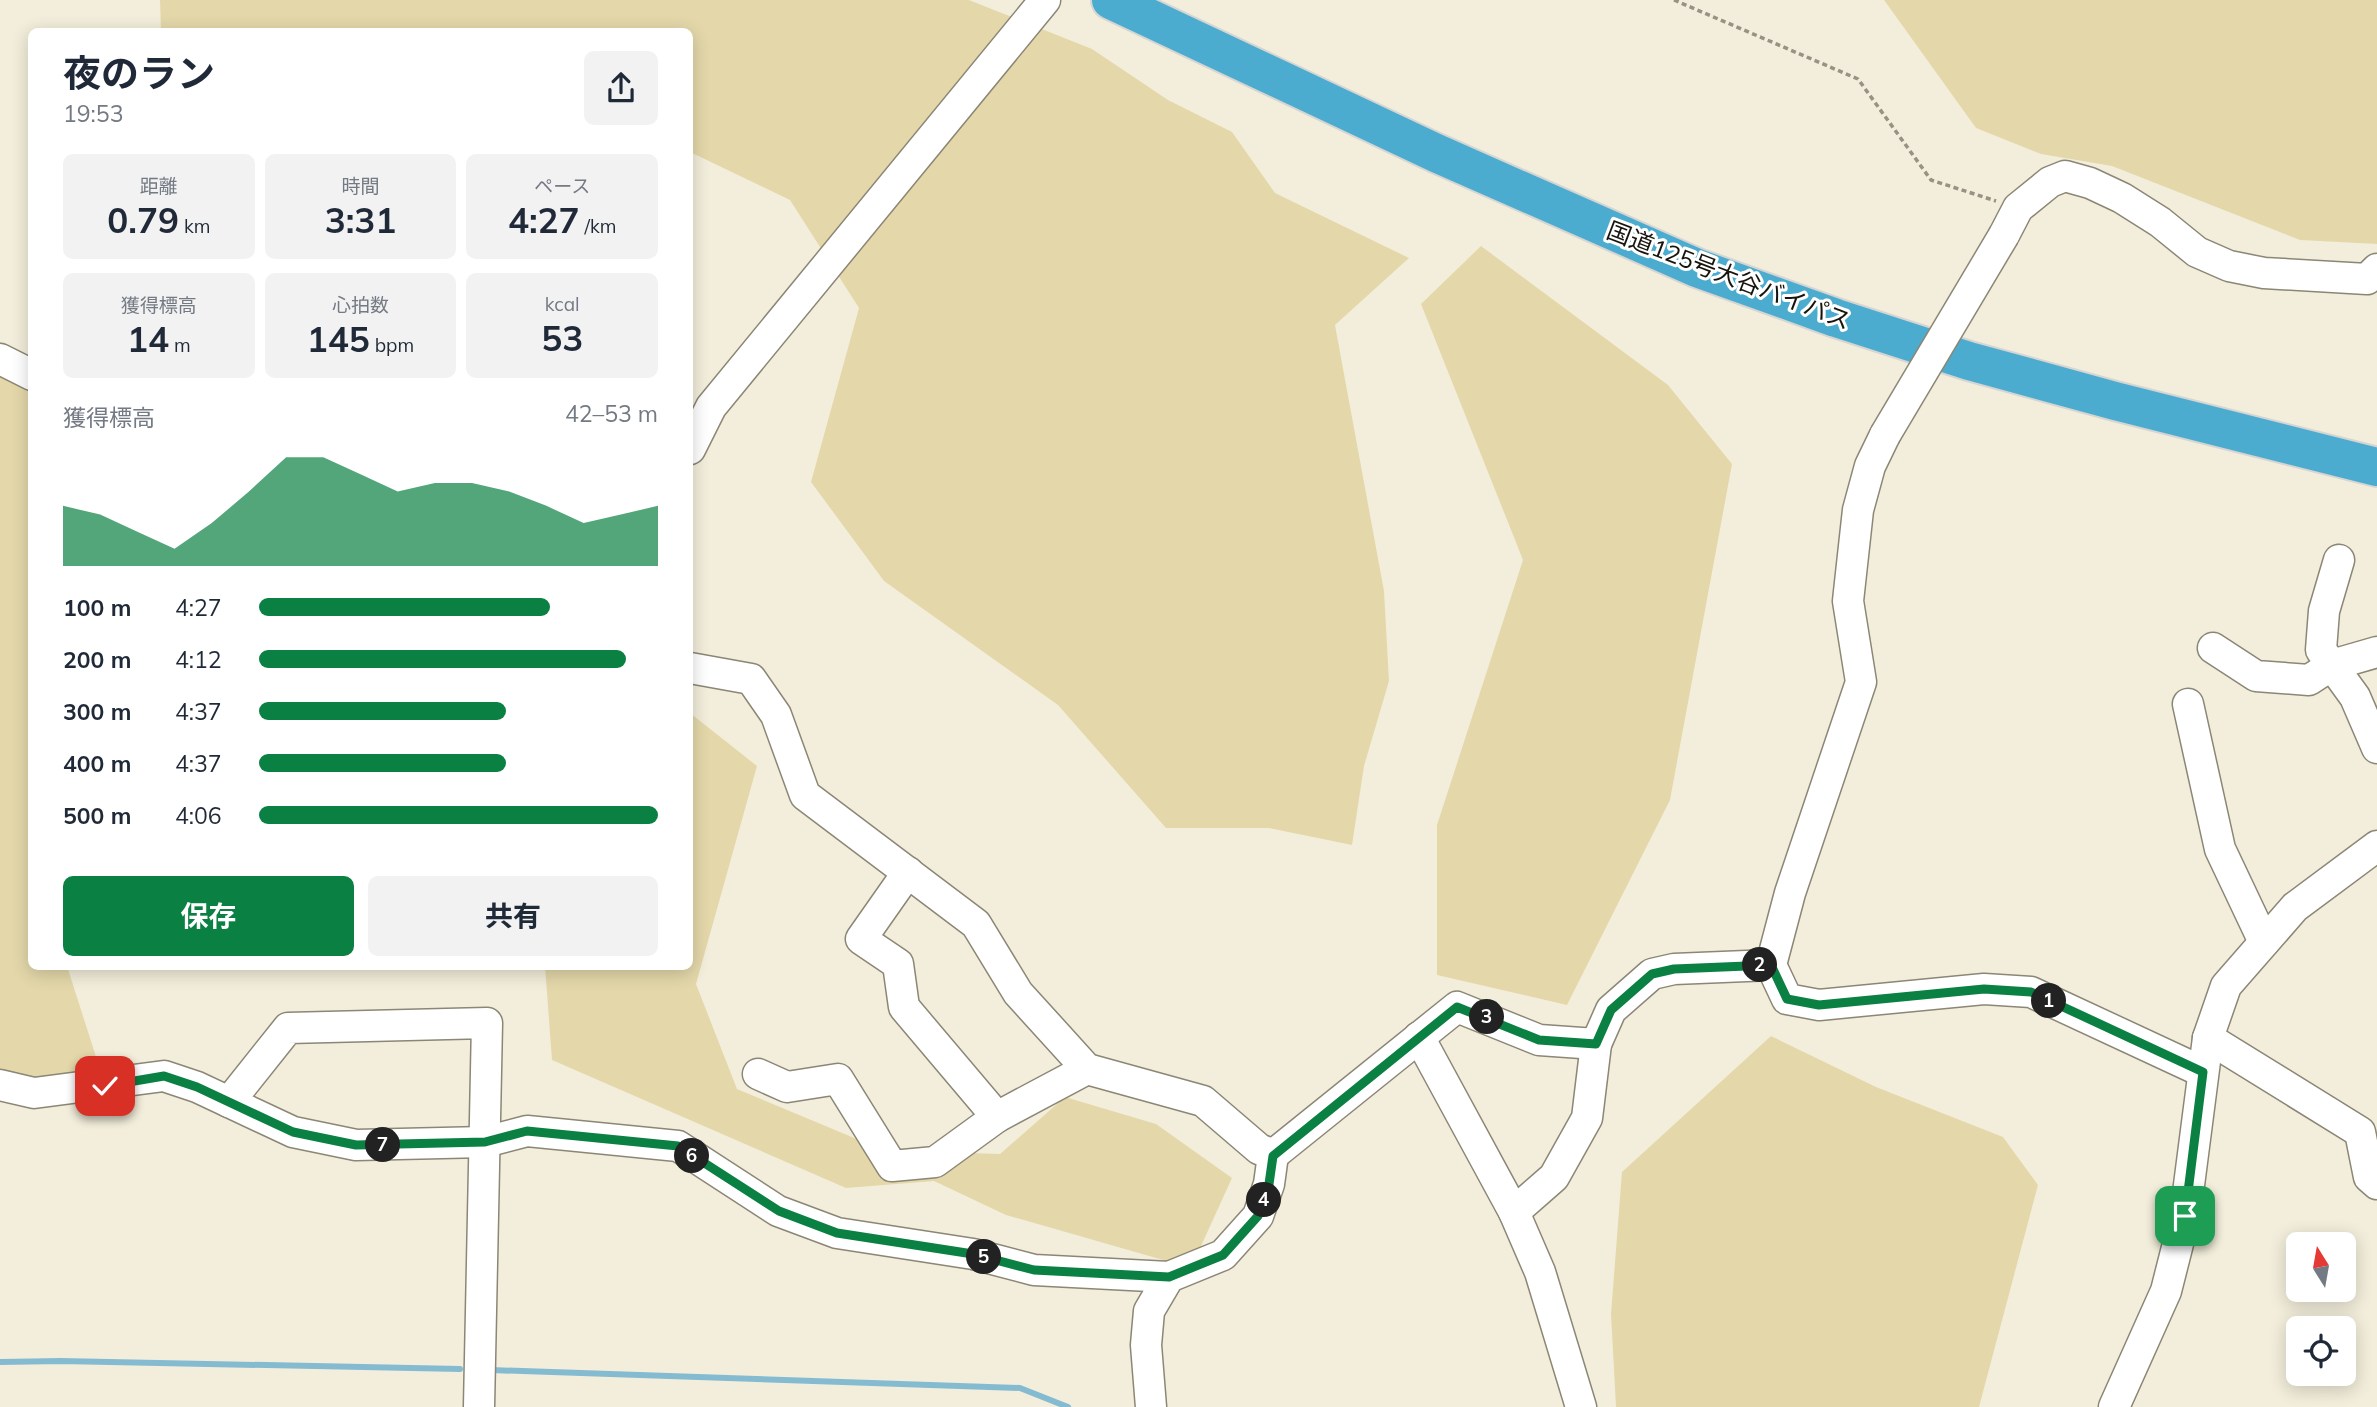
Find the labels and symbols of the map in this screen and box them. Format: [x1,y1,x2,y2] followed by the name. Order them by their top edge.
[1603,215,1855,335] street label: 国道125号大谷バイパス
[1742,948,1778,982] pin: 2
[2032,984,2066,1018] pin: 1
[1470,1000,1504,1034] pin: 3
[75,1056,135,1116] pin
[366,1128,400,1162] pin: 7
[674,1138,710,1174] pin: 6
[1246,1182,1282,1218] pin: 4
[2155,1186,2215,1246] pin
[2286,1232,2356,1302] north arrow
[967,1240,1002,1274] pin: 5

